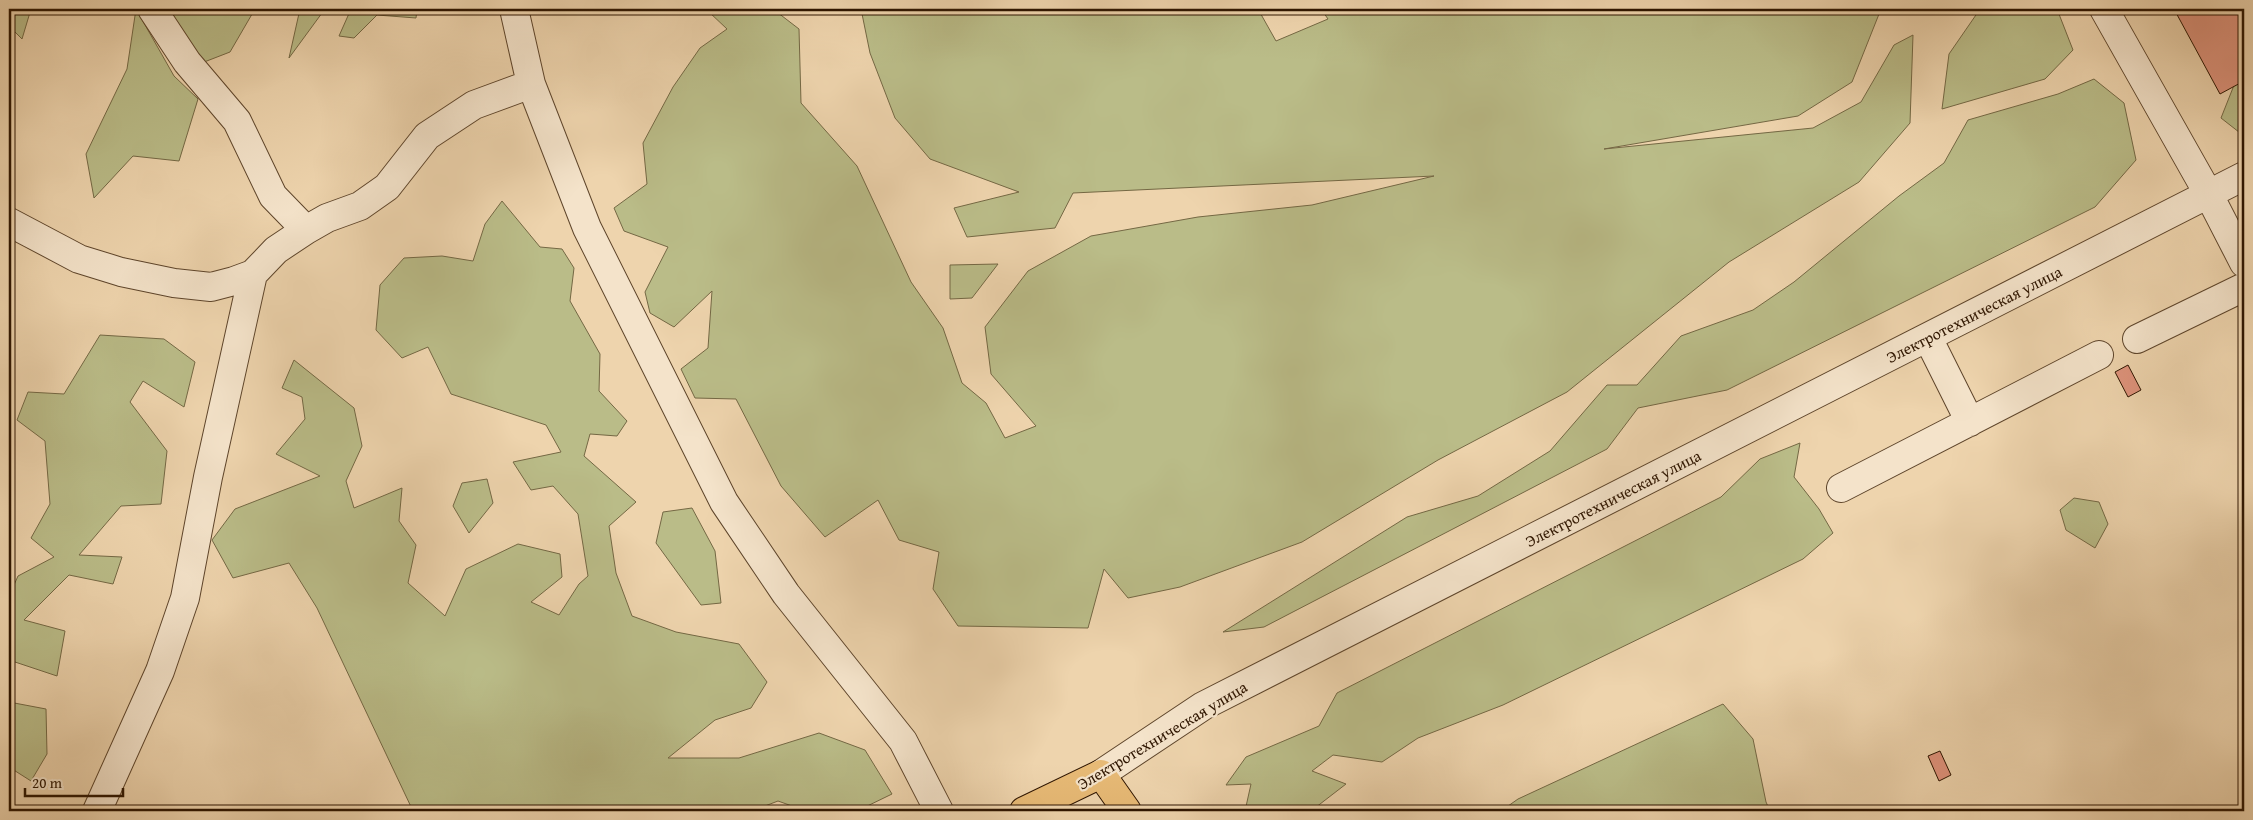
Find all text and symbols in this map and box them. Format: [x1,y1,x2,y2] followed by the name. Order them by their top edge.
[1882,259,2066,369] street label: Электротехническая улица
[1521,443,1705,553] street label: Электротехническая улица
[1072,674,1252,795] street label: Электротехническая улица
[25,765,122,797] scale bar
[32,772,63,793] text: 20 m

